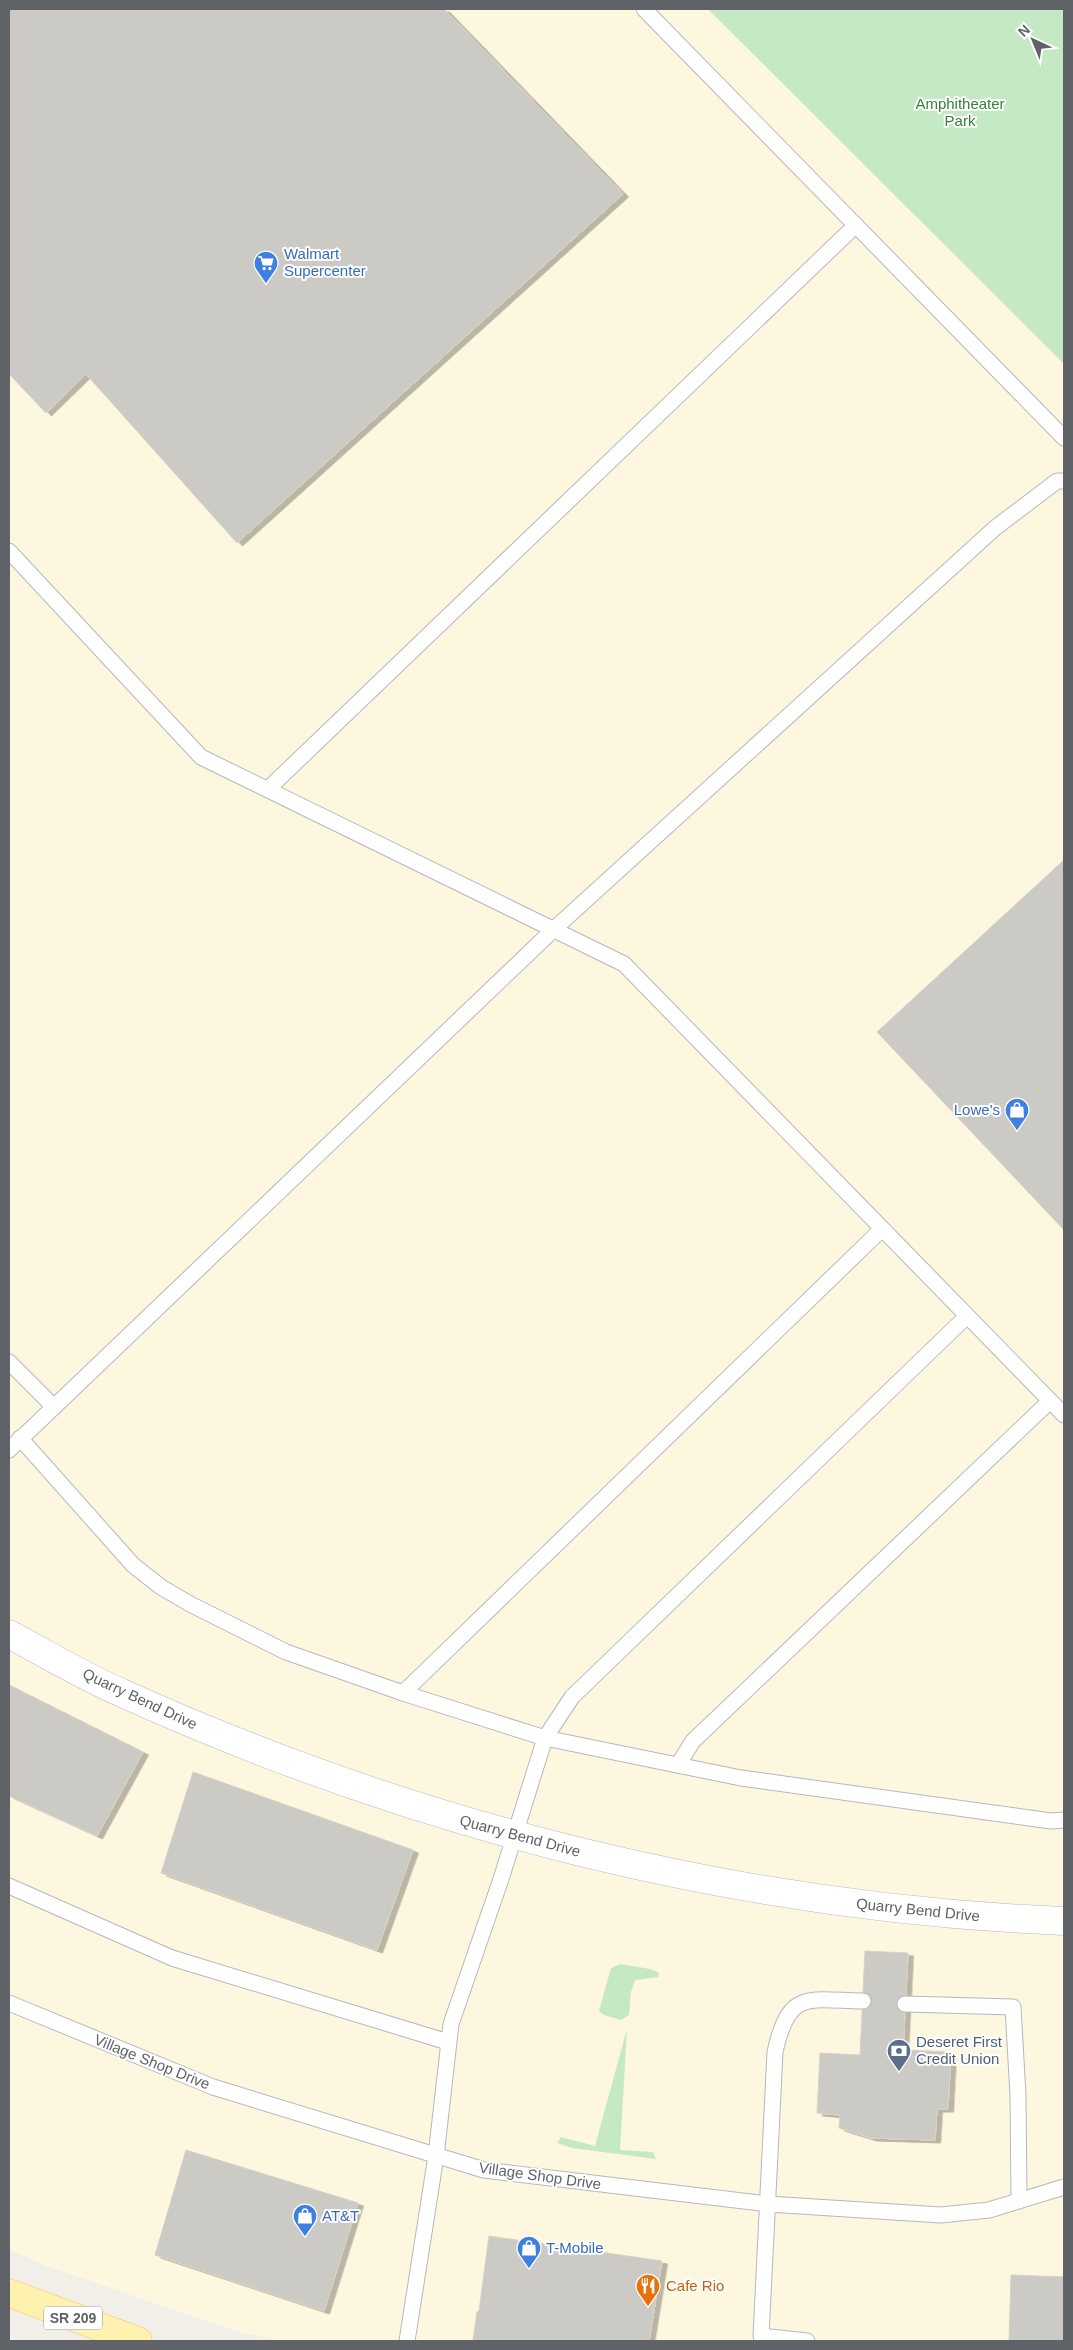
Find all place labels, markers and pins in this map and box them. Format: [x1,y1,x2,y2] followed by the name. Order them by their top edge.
[284,245,366,279] place label: Walmart Supercenter
[253,250,279,284] supermarket icon: Walmart Supercenter
[1004,1097,1030,1131] shop icon: Lowe's
[954,1101,1000,1118] place label: Lowe's
[916,2033,1003,2067] place label: Deseret First Credit Union
[886,2038,912,2072] bank icon: Deseret First Credit Union
[292,2203,318,2237] shop icon: AT&T
[322,2207,359,2224] place label: AT&T
[516,2235,542,2269] shop icon: T-Mobile
[546,2239,604,2256] place label: T-Mobile
[635,2273,661,2307] restaurant icon: Cafe Rio
[666,2277,724,2294] place label: Cafe Rio

